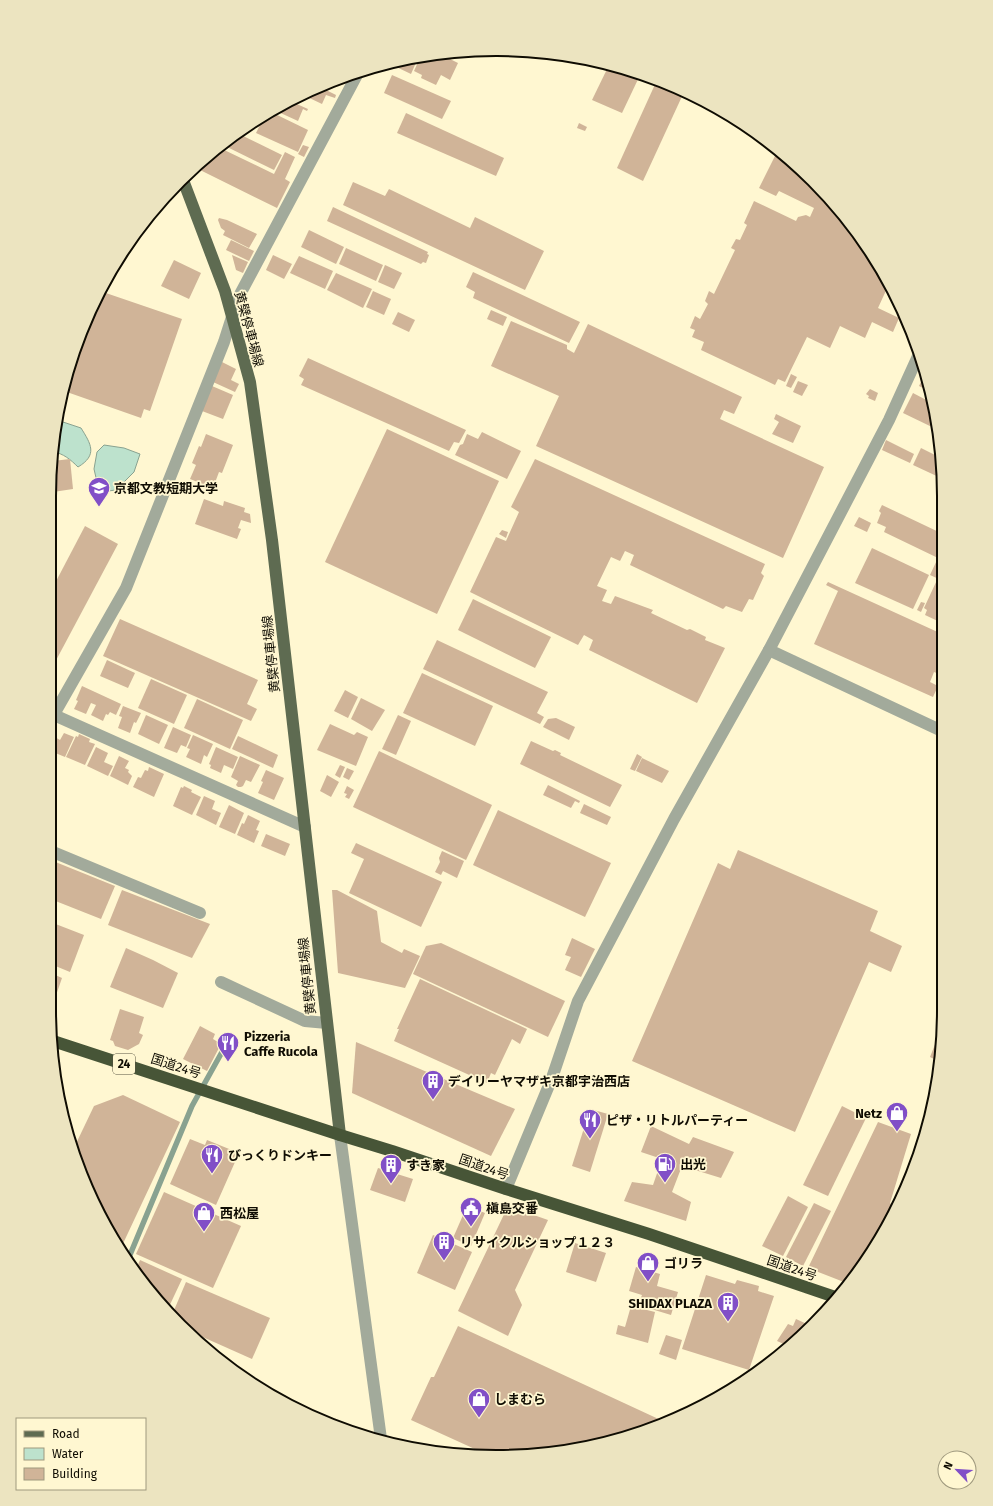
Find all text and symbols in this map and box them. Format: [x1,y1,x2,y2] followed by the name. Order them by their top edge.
[232,289,266,369] street label: 黄檗停車場線
[86,475,112,508] school or university icon: 京都文教短期大学
[114,481,218,496] place label: 京都文教短期大学
[259,614,283,694] street label: 黄檗停車場線
[295,936,319,1016] street label: 黄檗停車場線
[244,1029,318,1059] place label: Pizzeria Caffe Rucola
[215,1030,241,1063] restaurant icon: Pizzeria Caffe Rucola
[149,1051,203,1081] street label: 国道24号
[113,1054,135,1074] road number: 24
[420,1068,446,1101] building icon: デイリーヤマザキ京都宇治西店
[448,1074,630,1089] place label: デイリーヤマザキ京都宇治西店
[884,1100,910,1133] shop icon: Netz
[855,1106,882,1121] place label: Netz
[577,1107,603,1140] restaurant icon: ピザ・リトルパーティー
[606,1113,748,1128] place label: ピザ・リトルパーティー
[199,1142,225,1175] restaurant icon: びっくりドンキー
[228,1148,332,1163] place label: びっくりドンキー
[457,1151,511,1183] street label: 国道24号
[652,1151,678,1184] fuel station icon: 出光
[378,1152,404,1185] building icon: すき家
[680,1157,706,1172] place label: 出光
[406,1158,445,1173] place label: すき家
[458,1195,484,1228] public building icon: 槇島交番
[191,1200,217,1233] shop icon: 西松屋
[486,1201,538,1216] place label: 槇島交番
[220,1206,259,1221] place label: 西松屋
[431,1229,457,1262] building icon: リサイクルショップ１２３
[460,1235,615,1250] place label: リサイクルショップ１２３
[635,1250,661,1283] shop icon: ゴリラ
[765,1252,819,1284] street label: 国道24号
[664,1256,703,1271] place label: ゴリラ
[715,1290,741,1323] building icon: SHIDAX PLAZA
[629,1296,712,1311] place label: SHIDAX PLAZA
[466,1386,492,1419] shop icon: しまむら
[494,1392,546,1407] place label: しまむら
[16,1418,146,1490] legend
[52,1427,80,1441] text: Road
[52,1447,84,1461] text: Water
[937,1450,977,1490] north arrow
[941,1460,956,1472] text: N
[52,1467,98,1481] text: Building

